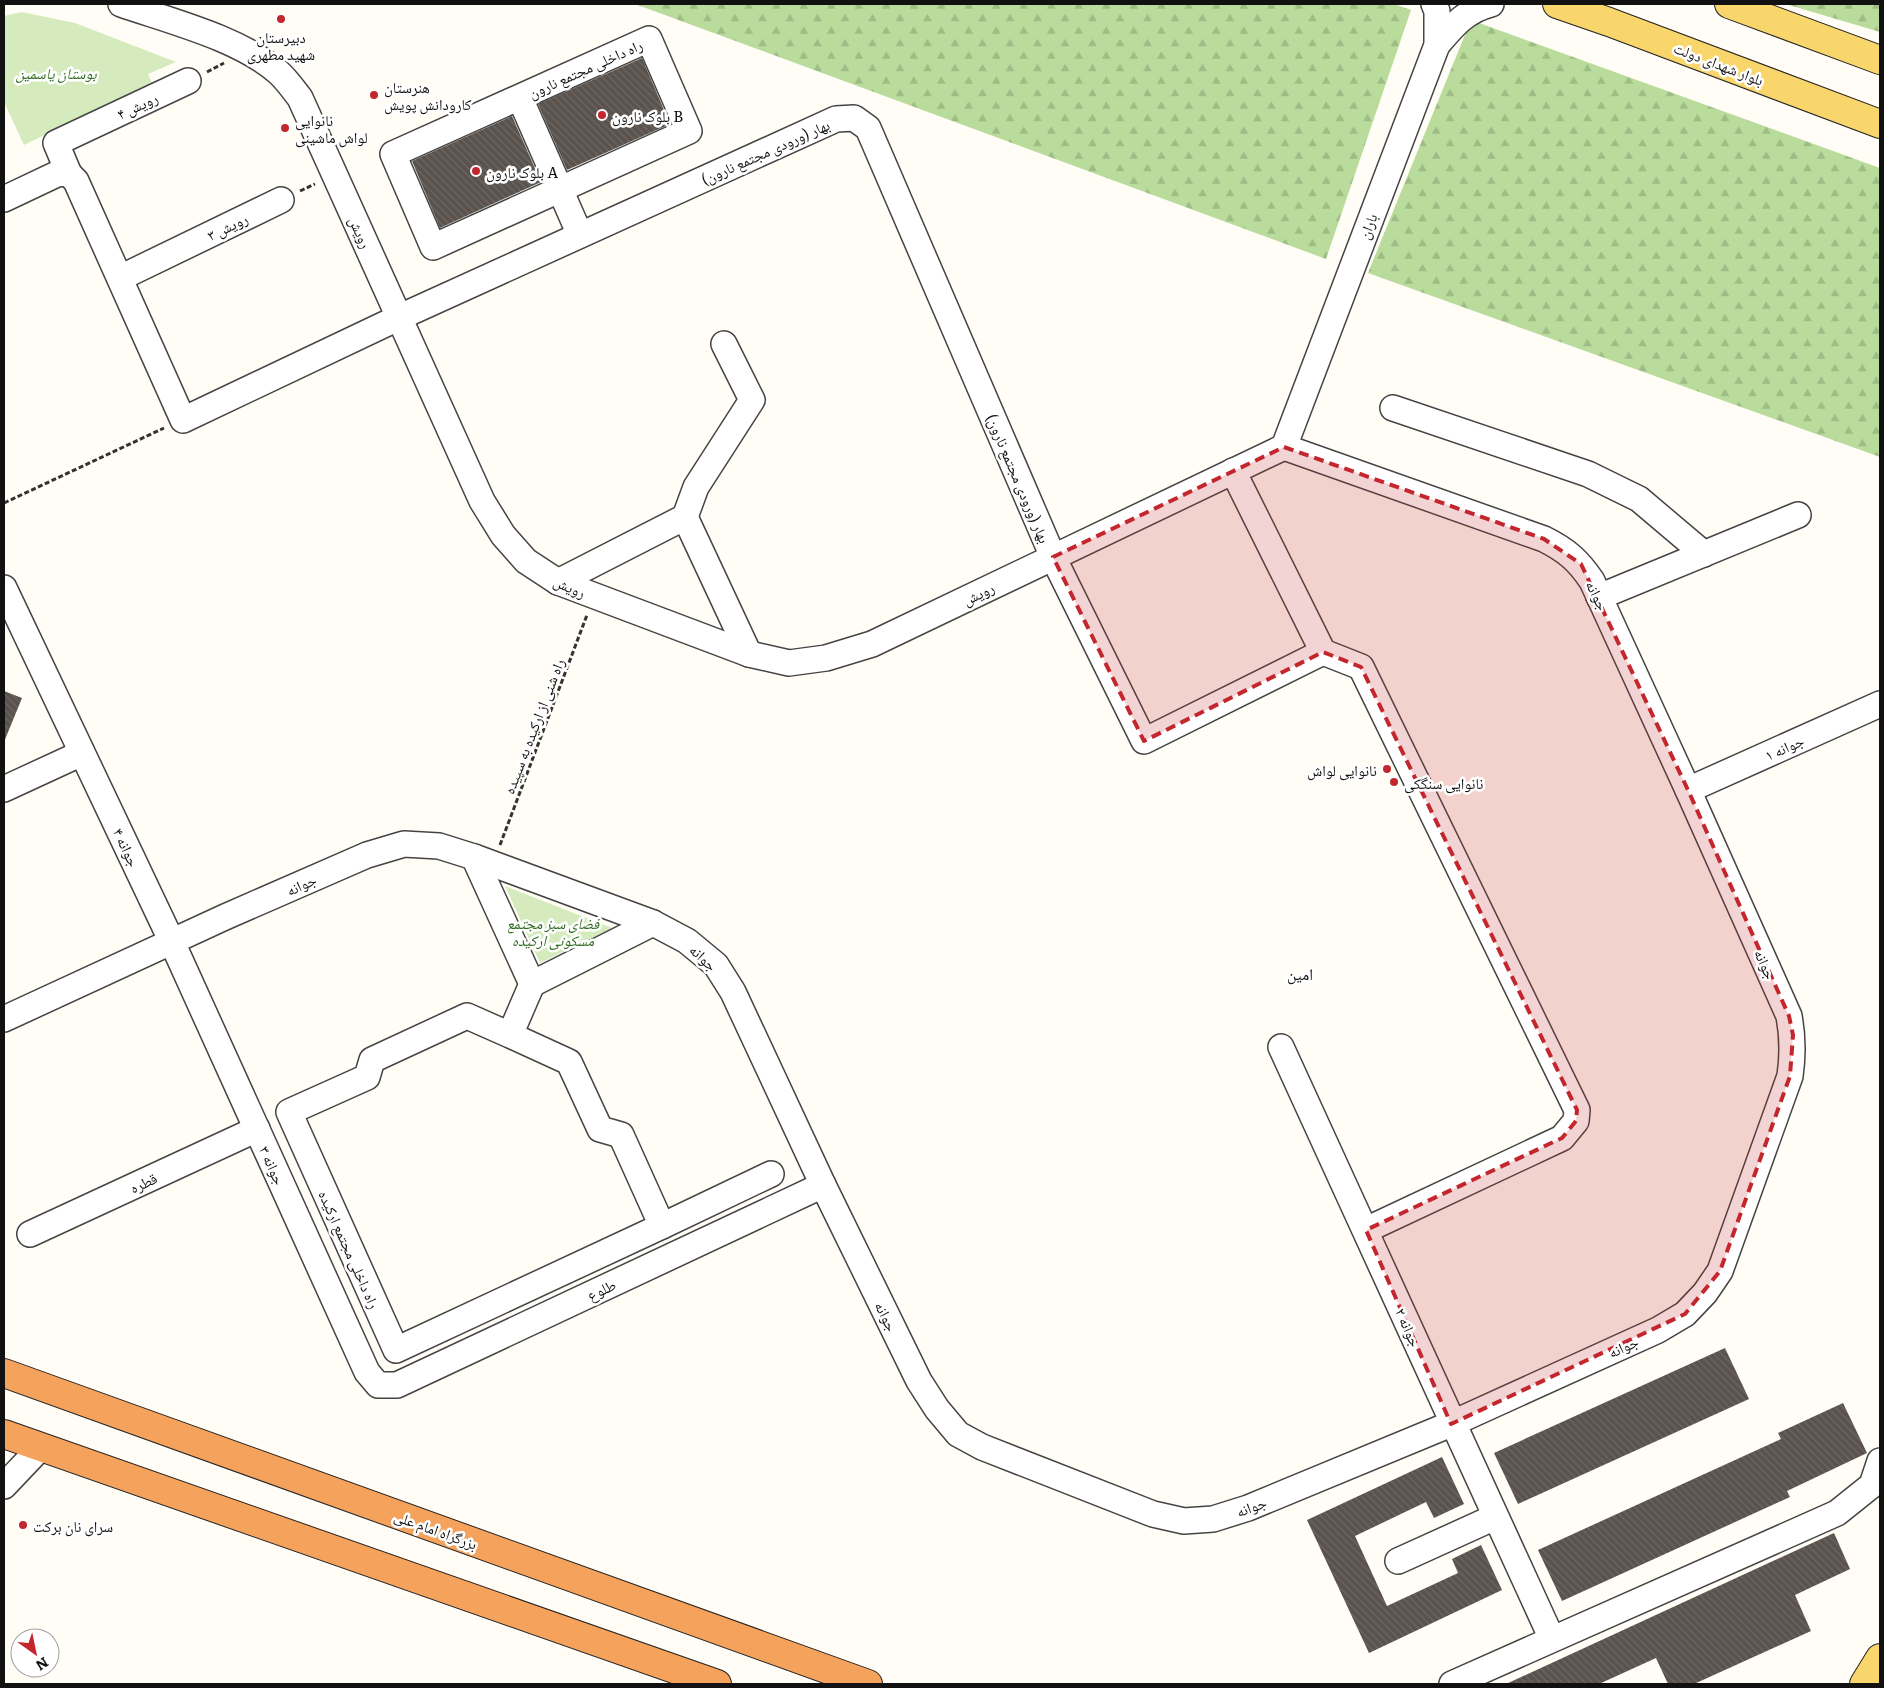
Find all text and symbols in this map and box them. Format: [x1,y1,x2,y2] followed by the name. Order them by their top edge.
[275,13,287,25] marker: دبیرستان شهید مطهری
[247,25,315,65] place label: دبیرستان شهید مطهری
[524,32,646,103] street label: راه داخلی مجتمع نارون
[1671,35,1767,91] street label: بلوار شهدای دولت
[15,61,97,84] park label: بوستان یاسمین
[384,75,472,115] place label: هنرستان کارودانش پویش
[113,85,162,125] street label: رویش ۴
[368,89,380,101] marker: هنرستان کارودانش پویش
[612,104,683,127] place label: بلوک نارون B
[295,108,368,148] place label: نانوایی لواش ماشینی
[596,109,608,121] marker: بلوک نارون B
[697,112,833,190] street label: بهار (ورودی مجتمع نارون)
[279,122,291,134] marker: نانوایی لواش ماشینی
[486,160,558,183] place label: بلوک نارون A
[470,165,482,177] marker: بلوک نارون A
[203,206,252,246] street label: رویش ۳
[1352,210,1382,242] street label: باران
[344,212,378,252] street label: رویش
[981,410,1057,546] street label: بهار (ورودی مجتمع نارون)
[550,569,590,603] street label: رویش
[958,575,998,611] street label: رویش
[1581,576,1615,614] street label: جوانه
[497,655,570,797] street label: راه شنی از ارکیده به سپیده
[1761,728,1808,766] street label: جوانه ۱
[1307,758,1377,781] place label: نانوایی لواش
[1381,763,1393,775] marker: نانوایی لواش
[1404,771,1483,794] place label: نانوایی سنگکی
[1388,776,1400,788] marker: نانوایی سنگکی
[108,824,146,871] street label: جوانه ۴
[282,867,320,901] street label: جوانه
[507,911,601,951] park label: فضای سبز مجتمع مسکونی ارکیده
[685,938,724,976] street label: جوانه
[1749,945,1783,983] street label: جوانه
[1287,961,1313,985] district label: امین
[254,1142,292,1189] street label: جوانه ۳
[125,1166,161,1198] street label: قطره
[314,1186,387,1312] street label: راه داخلی مجتمع ارکیده
[583,1272,619,1306] street label: طلوع
[870,1297,904,1335] street label: جوانه
[1390,1304,1428,1351] street label: جوانه ۲
[1604,1329,1642,1363] street label: جوانه
[1232,1490,1270,1522] street label: جوانه
[391,1503,481,1555] street label: بزرگراه امام علی
[33,1514,113,1537] place label: سرای نان برکت
[17,1519,29,1531] marker: سرای نان برکت
[10,1628,60,1678] north arrow
[32,1653,53,1676] text: N

